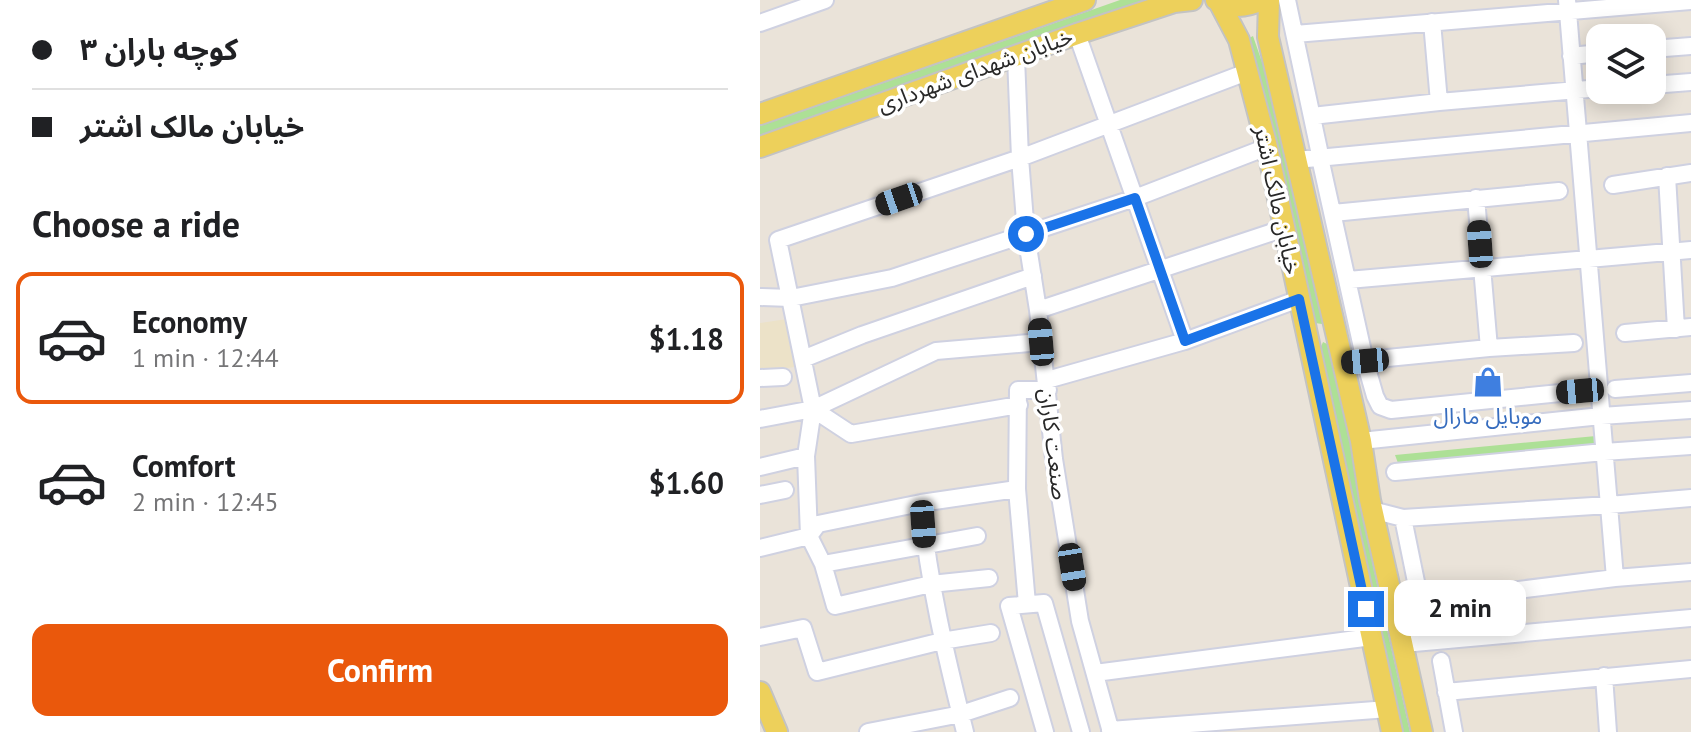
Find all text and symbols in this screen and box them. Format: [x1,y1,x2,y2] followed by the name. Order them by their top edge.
[874,22,1076,118] street label: خیابان شهدای شهرداری
[1586,24,1666,104] map controls
[1586,24,1666,104] button: layers
[80,29,238,68] text: کوچه باران ۳
[80,106,304,145] text: خیابان مالک اشتر
[1248,122,1307,277] street label: خیابان مالک اشتر
[872,180,926,218] car
[32,200,240,247] text: Choose a ride
[1008,216,1044,252] route start
[1466,219,1494,269] car
[36,302,108,374] icon: car
[132,302,247,341] text: Economy
[1027,317,1055,367] car
[649,319,724,358] text: $1.18
[132,341,279,374] text: 1 min · 12:44
[1340,347,1390,375] car
[1471,365,1505,399] shop icon: موبایل مارال
[1555,377,1605,405] car
[1033,387,1075,501] street label: صنعت کاران
[1434,402,1542,430] place label: موبایل مارال
[36,446,108,518] icon: car
[132,446,235,485] text: Comfort
[649,463,724,502] text: $1.60
[132,485,279,518] text: 2 min · 12:45
[909,499,937,549] car
[1056,541,1088,593] car
[1394,581,1526,637] callout: 2 min
[1348,591,1384,627] route end
[1428,591,1492,624] text: 2 min
[32,624,728,716] button: Confirm

